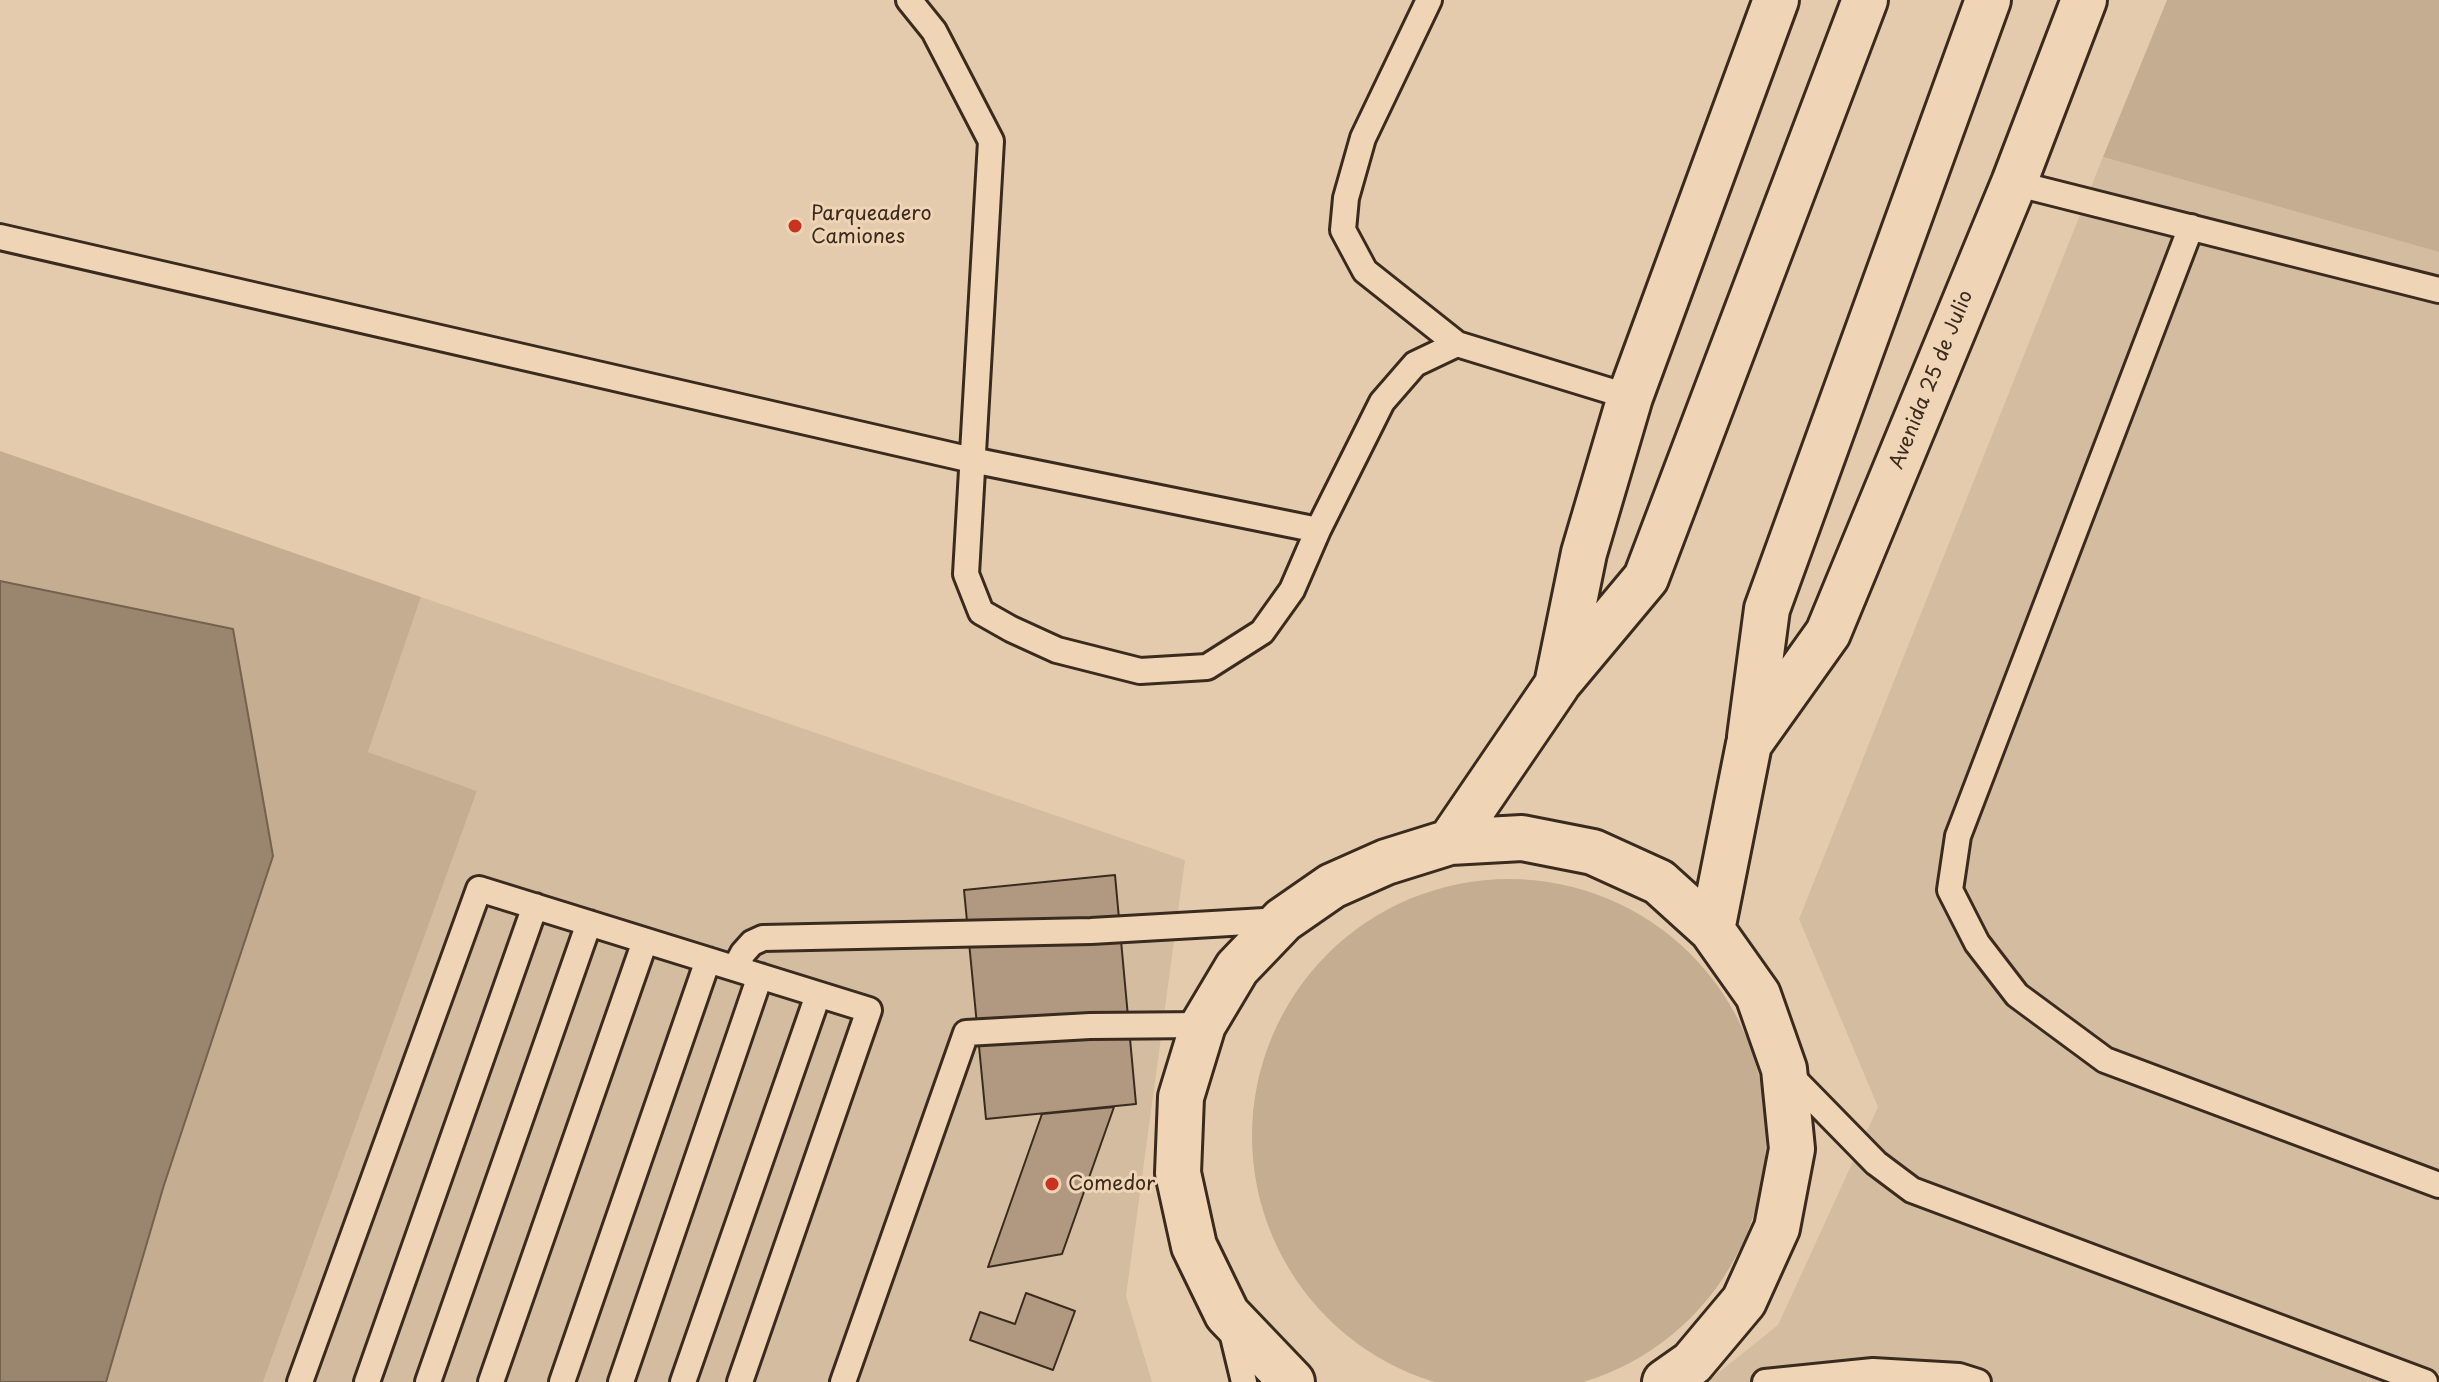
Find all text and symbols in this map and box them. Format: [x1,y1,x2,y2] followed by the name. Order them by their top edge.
[811,202,931,249] place label: Parqueadero Camiones
[786,217,804,235] marker: Parqueadero Camiones
[1885,287,1979,473] street label: Avenida 25 de Julio
[1068,1172,1155,1196] place label: Comedor
[1043,1175,1061,1193] marker: Comedor

